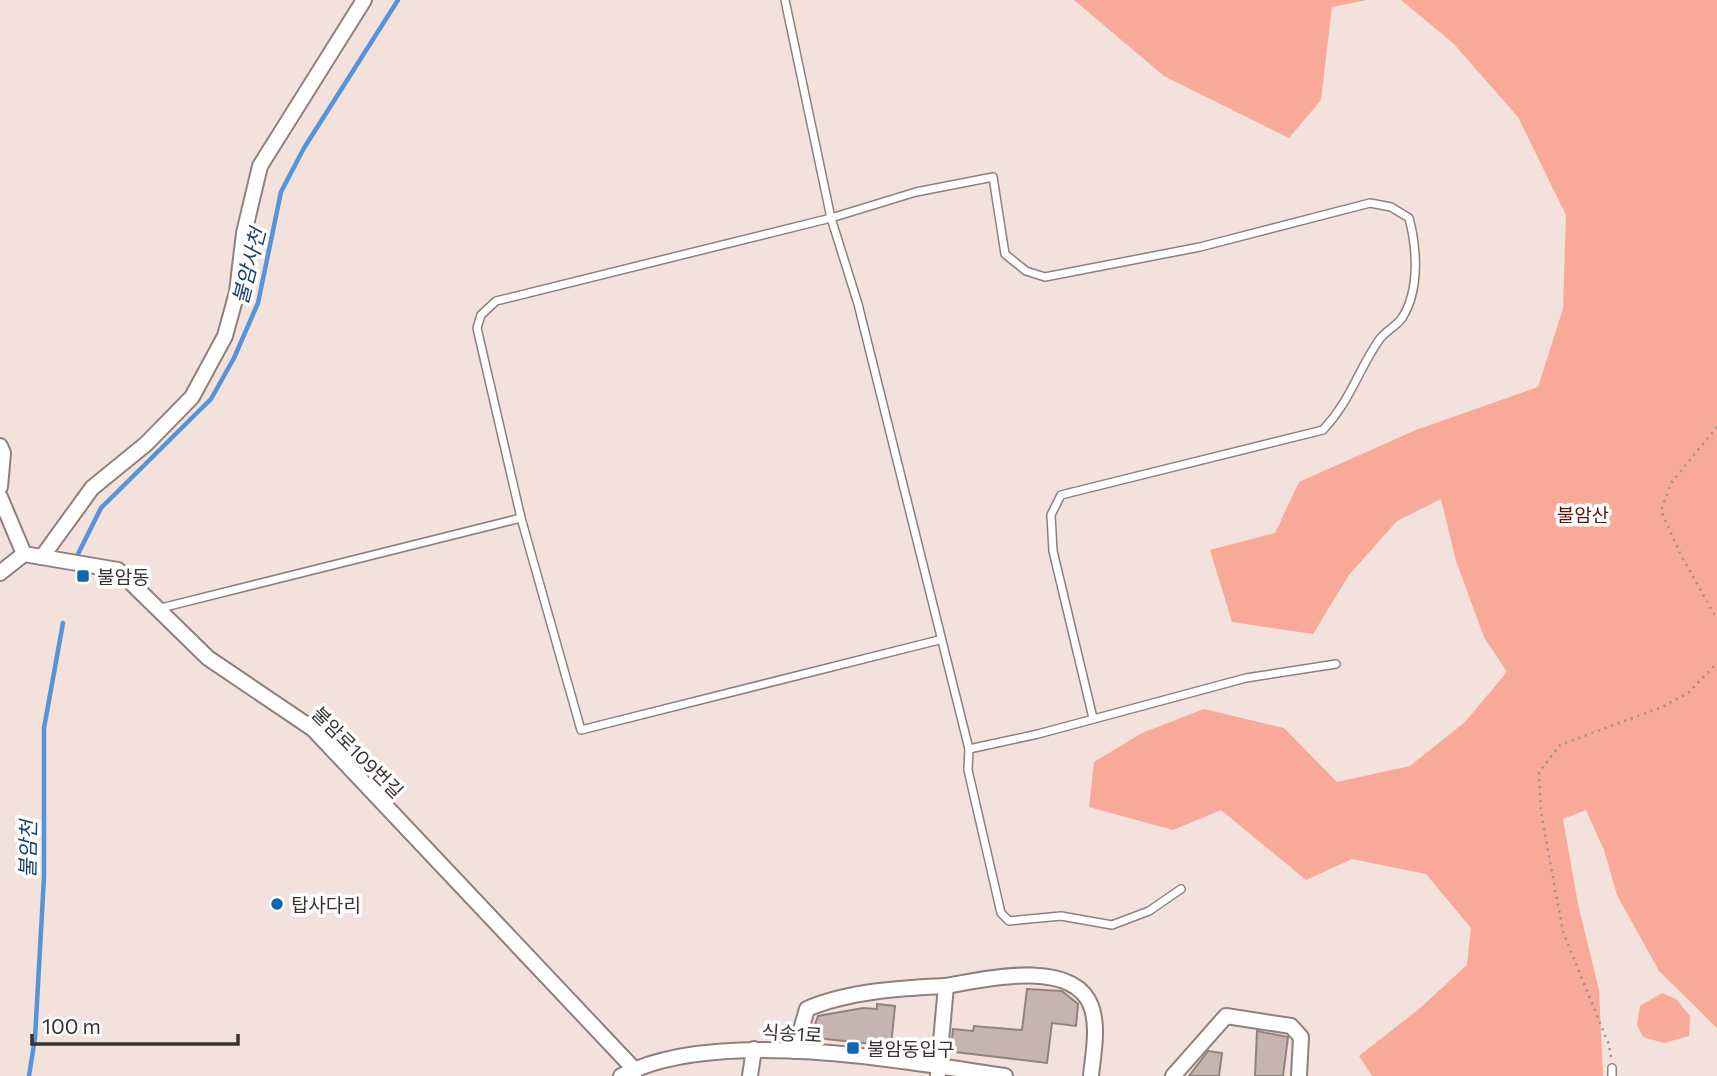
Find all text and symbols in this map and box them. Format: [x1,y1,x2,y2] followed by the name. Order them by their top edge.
[227,223,270,307] water label: 불암사천
[1557,503,1609,526] park label: 불암산
[97,565,149,588] place label: 불암동
[75,568,91,584] marker: 불암동
[308,702,408,802] street label: 불암로109번길
[14,817,40,878] water label: 불암천
[291,893,361,916] place label: 탑사다리
[269,896,285,912] marker: 탑사다리
[32,1002,238,1046] scale bar
[42,1013,101,1038] text: 100 m
[761,1019,823,1047] street label: 식송1로
[867,1037,954,1060] place label: 불암동입구
[845,1040,861,1056] marker: 불암동입구

